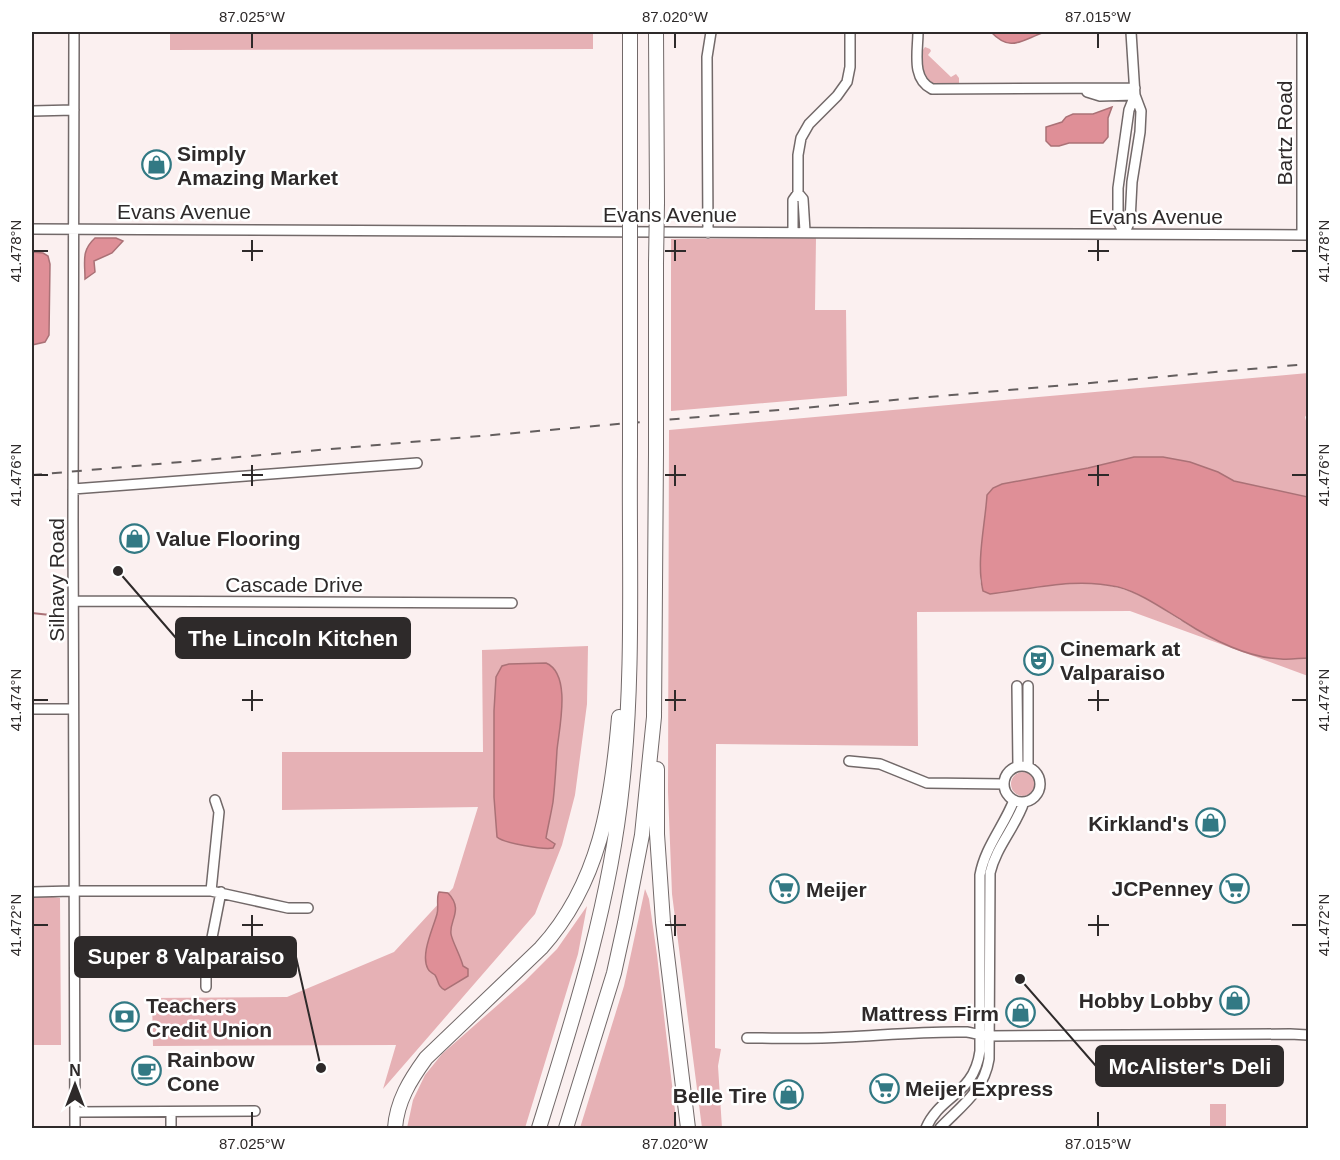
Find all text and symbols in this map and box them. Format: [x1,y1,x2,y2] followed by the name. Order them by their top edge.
[219,8,286,25] text: 87.025°W
[642,8,709,25] text: 87.020°W
[1065,8,1132,25] text: 87.015°W
[1273,80,1296,186] street label: Bartz Road
[177,142,338,189] place label: Simply Amazing Market
[140,149,172,181] shop icon: Simply Amazing Market
[117,200,251,223] street label: Evans Avenue
[603,203,737,226] street label: Evans Avenue
[1089,205,1223,228] street label: Evans Avenue
[7,220,24,282] text: 41.478°N
[1315,220,1332,282] text: 41.478°N
[7,444,24,506] text: 41.476°N
[1315,444,1332,506] text: 41.476°N
[45,518,68,642] street label: Silhavy Road
[119,522,151,554] shop icon: Value Flooring
[156,527,301,550] place label: Value Flooring
[225,573,363,596] street label: Cascade Drive
[176,618,410,658] callout: The Lincoln Kitchen
[188,626,398,651] text: The Lincoln Kitchen
[1060,637,1180,684] place label: Cinemark at Valparaiso
[1023,644,1055,676] theatre icon: Cinemark at Valparaiso
[7,669,24,731] text: 41.474°N
[1315,669,1332,731] text: 41.474°N
[1194,807,1226,839] shop icon: Kirkland's
[1088,812,1189,835] place label: Kirkland's
[1218,872,1250,904] supermarket icon: JCPenney
[769,873,801,905] supermarket icon: Meijer
[1111,877,1213,900] place label: JCPenney
[806,878,867,901] place label: Meijer
[7,894,24,956] text: 41.472°N
[1315,894,1332,956] text: 41.472°N
[75,937,296,977] callout: Super 8 Valparaiso
[88,944,284,969] text: Super 8 Valparaiso
[1218,984,1250,1016] shop icon: Hobby Lobby
[1079,989,1213,1012] place label: Hobby Lobby
[146,994,272,1041] place label: Teachers Credit Union
[1004,997,1036,1029] shop icon: Mattress Firm
[109,1001,141,1033] bank icon: Teachers Credit Union
[861,1002,999,1025] place label: Mattress Firm
[1096,1046,1283,1086] callout: McAlister's Deli
[167,1048,255,1095] place label: Rainbow Cone
[1109,1054,1271,1079] text: McAlister's Deli
[45,1055,105,1115] north arrow
[130,1055,162,1087] cafe icon: Rainbow Cone
[69,1062,81,1079] text: N
[868,1072,900,1104] supermarket icon: Meijer Express
[905,1077,1053,1100] place label: Meijer Express
[772,1079,804,1111] shop icon: Belle Tire
[673,1084,767,1107] place label: Belle Tire
[219,1135,286,1152] text: 87.025°W
[642,1135,709,1152] text: 87.020°W
[1065,1135,1132,1152] text: 87.015°W

